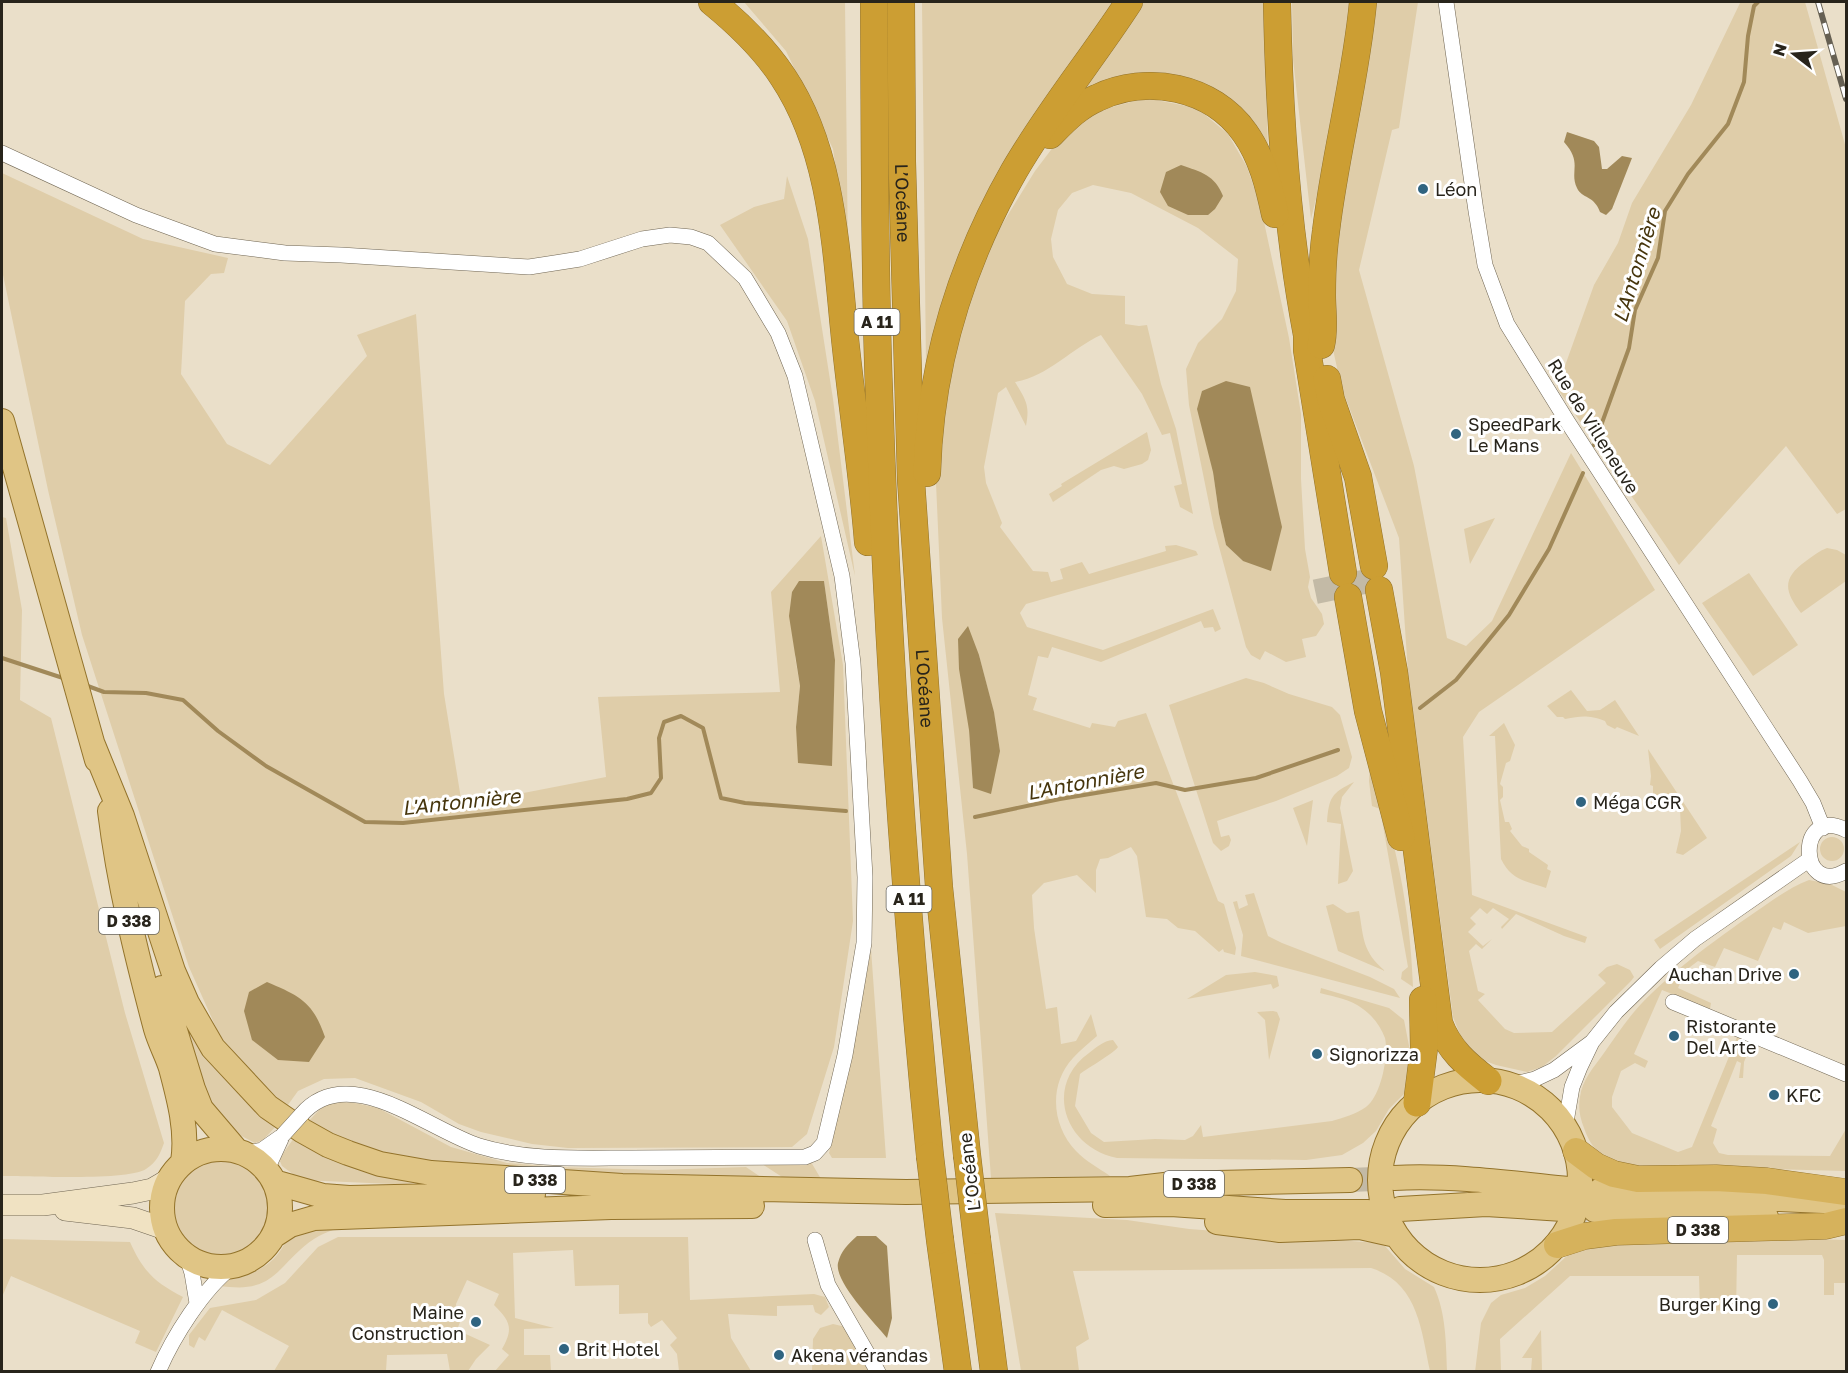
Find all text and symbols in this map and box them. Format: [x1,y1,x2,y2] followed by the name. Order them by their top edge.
[1764,24,1824,84] north arrow
[1768,41,1791,58] text: N
[891,163,915,243] street label: L’Océane
[1435,178,1477,200] place label: Léon
[1416,182,1430,196] marker: Léon
[1607,204,1665,325] water label: L'Antonnière
[854,309,900,335] road number: A 11
[1544,354,1644,498] street label: Rue de Villeneuve
[1468,413,1562,456] place label: SpeedPark Le Mans
[1449,427,1463,441] marker: SpeedPark Le Mans
[912,648,939,728] street label: L’Océane
[1025,758,1147,804] water label: L'Antonnière
[401,783,523,819] water label: L'Antonnière
[1593,791,1682,813] place label: Méga CGR
[1574,795,1588,809] marker: Méga CGR
[886,886,932,912] road number: A 11
[99,908,159,934] road number: D 338
[1668,963,1782,985] place label: Auchan Drive
[1787,967,1801,981] marker: Auchan Drive
[1686,1015,1776,1058] place label: Ristorante Del Arte
[1667,1029,1681,1043] marker: Ristorante Del Arte
[1329,1043,1419,1065] place label: Signorizza
[1310,1047,1324,1061] marker: Signorizza
[1786,1084,1821,1106] place label: KFC
[1767,1088,1781,1102] marker: KFC
[953,1132,985,1212] street label: L’Océane
[505,1167,565,1193] road number: D 338
[1164,1171,1224,1197] road number: D 338
[1668,1217,1728,1243] road number: D 338
[1659,1293,1761,1315] place label: Burger King
[1766,1297,1780,1311] marker: Burger King
[352,1301,464,1344] place label: Maine Construction
[469,1315,483,1329] marker: Maine Construction
[576,1338,660,1360] place label: Brit Hotel
[557,1342,571,1356] marker: Brit Hotel
[791,1344,928,1366] place label: Akena vérandas
[772,1348,786,1362] marker: Akena vérandas

